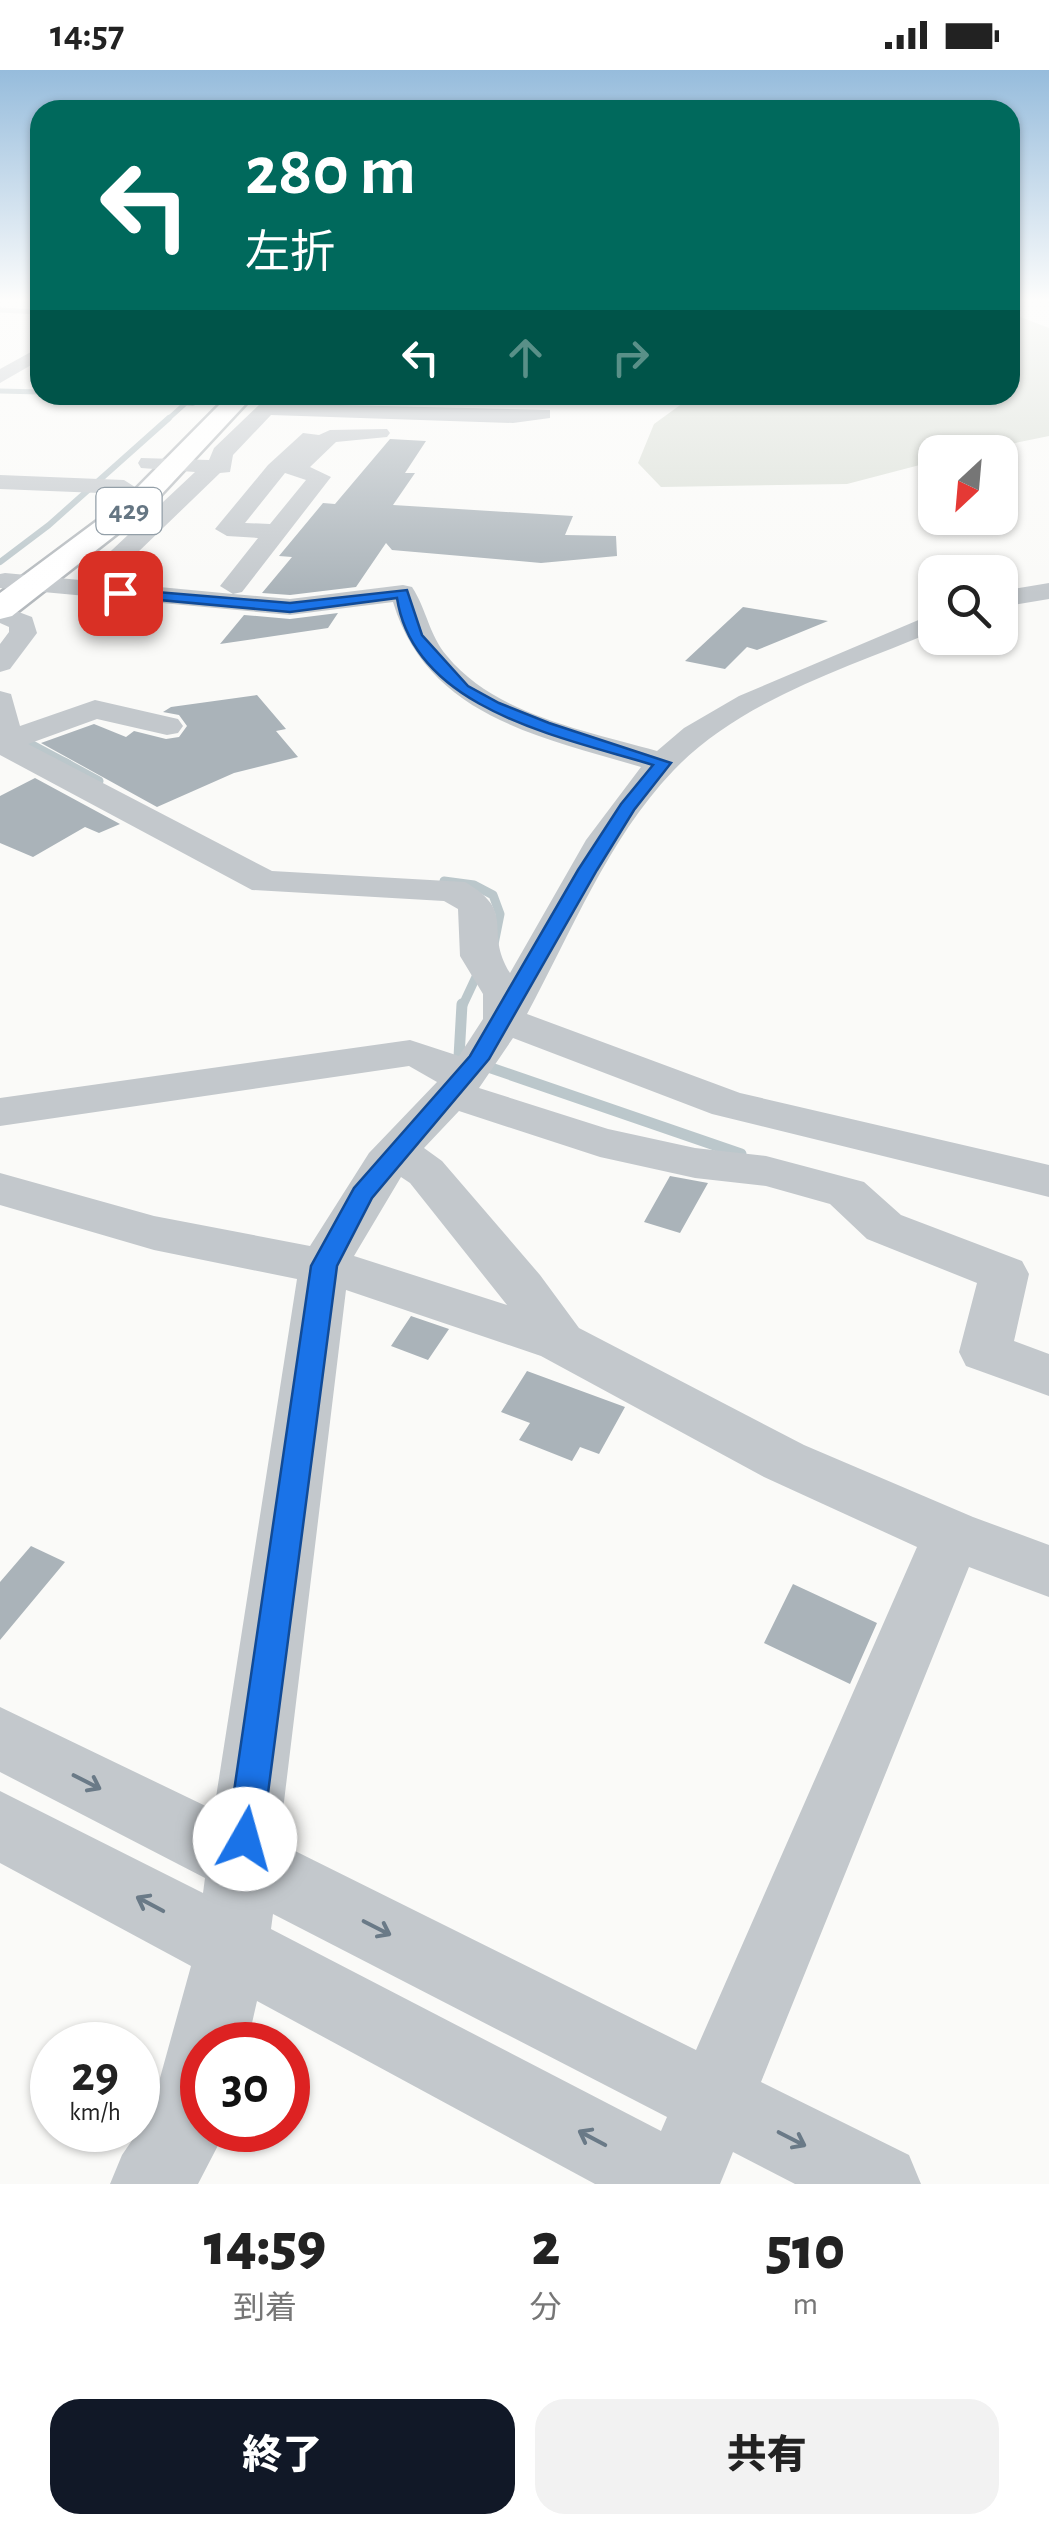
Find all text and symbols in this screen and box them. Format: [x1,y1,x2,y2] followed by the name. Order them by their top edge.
[50,16,124,54] text: 14:57
[245,137,416,207] text: 280 m
[80,140,210,270] icon: left
[245,231,335,276] text: 左折
[393,330,448,385] icon: left
[498,330,553,385] icon: ahead
[603,330,658,385] icon: right
[918,435,1018,535] north arrow
[918,435,1018,655] map controls
[96,488,162,534] road number: 429
[78,551,163,636] pin
[918,555,1018,655] button: search
[93,566,148,621] icon: arrive
[72,1773,101,1792] one-way arrow
[193,1787,297,1891] position arrow
[136,1894,166,1913] one-way arrow
[361,1920,391,1939] one-way arrow
[180,2022,310,2152] speed limit sign: 30
[71,2050,119,2100] text: 29
[69,2100,121,2125] text: km/h
[577,2128,607,2147] one-way arrow
[776,2130,806,2149] one-way arrow
[204,2216,326,2276] text: 14:59
[531,2216,560,2276] text: 2
[766,2220,845,2280] text: 510
[793,2288,818,2320] text: m
[233,2292,297,2324] text: 到着
[530,2292,562,2324] text: 分
[50,2399,515,2514] button: 終了
[535,2399,999,2514] button: 共有

